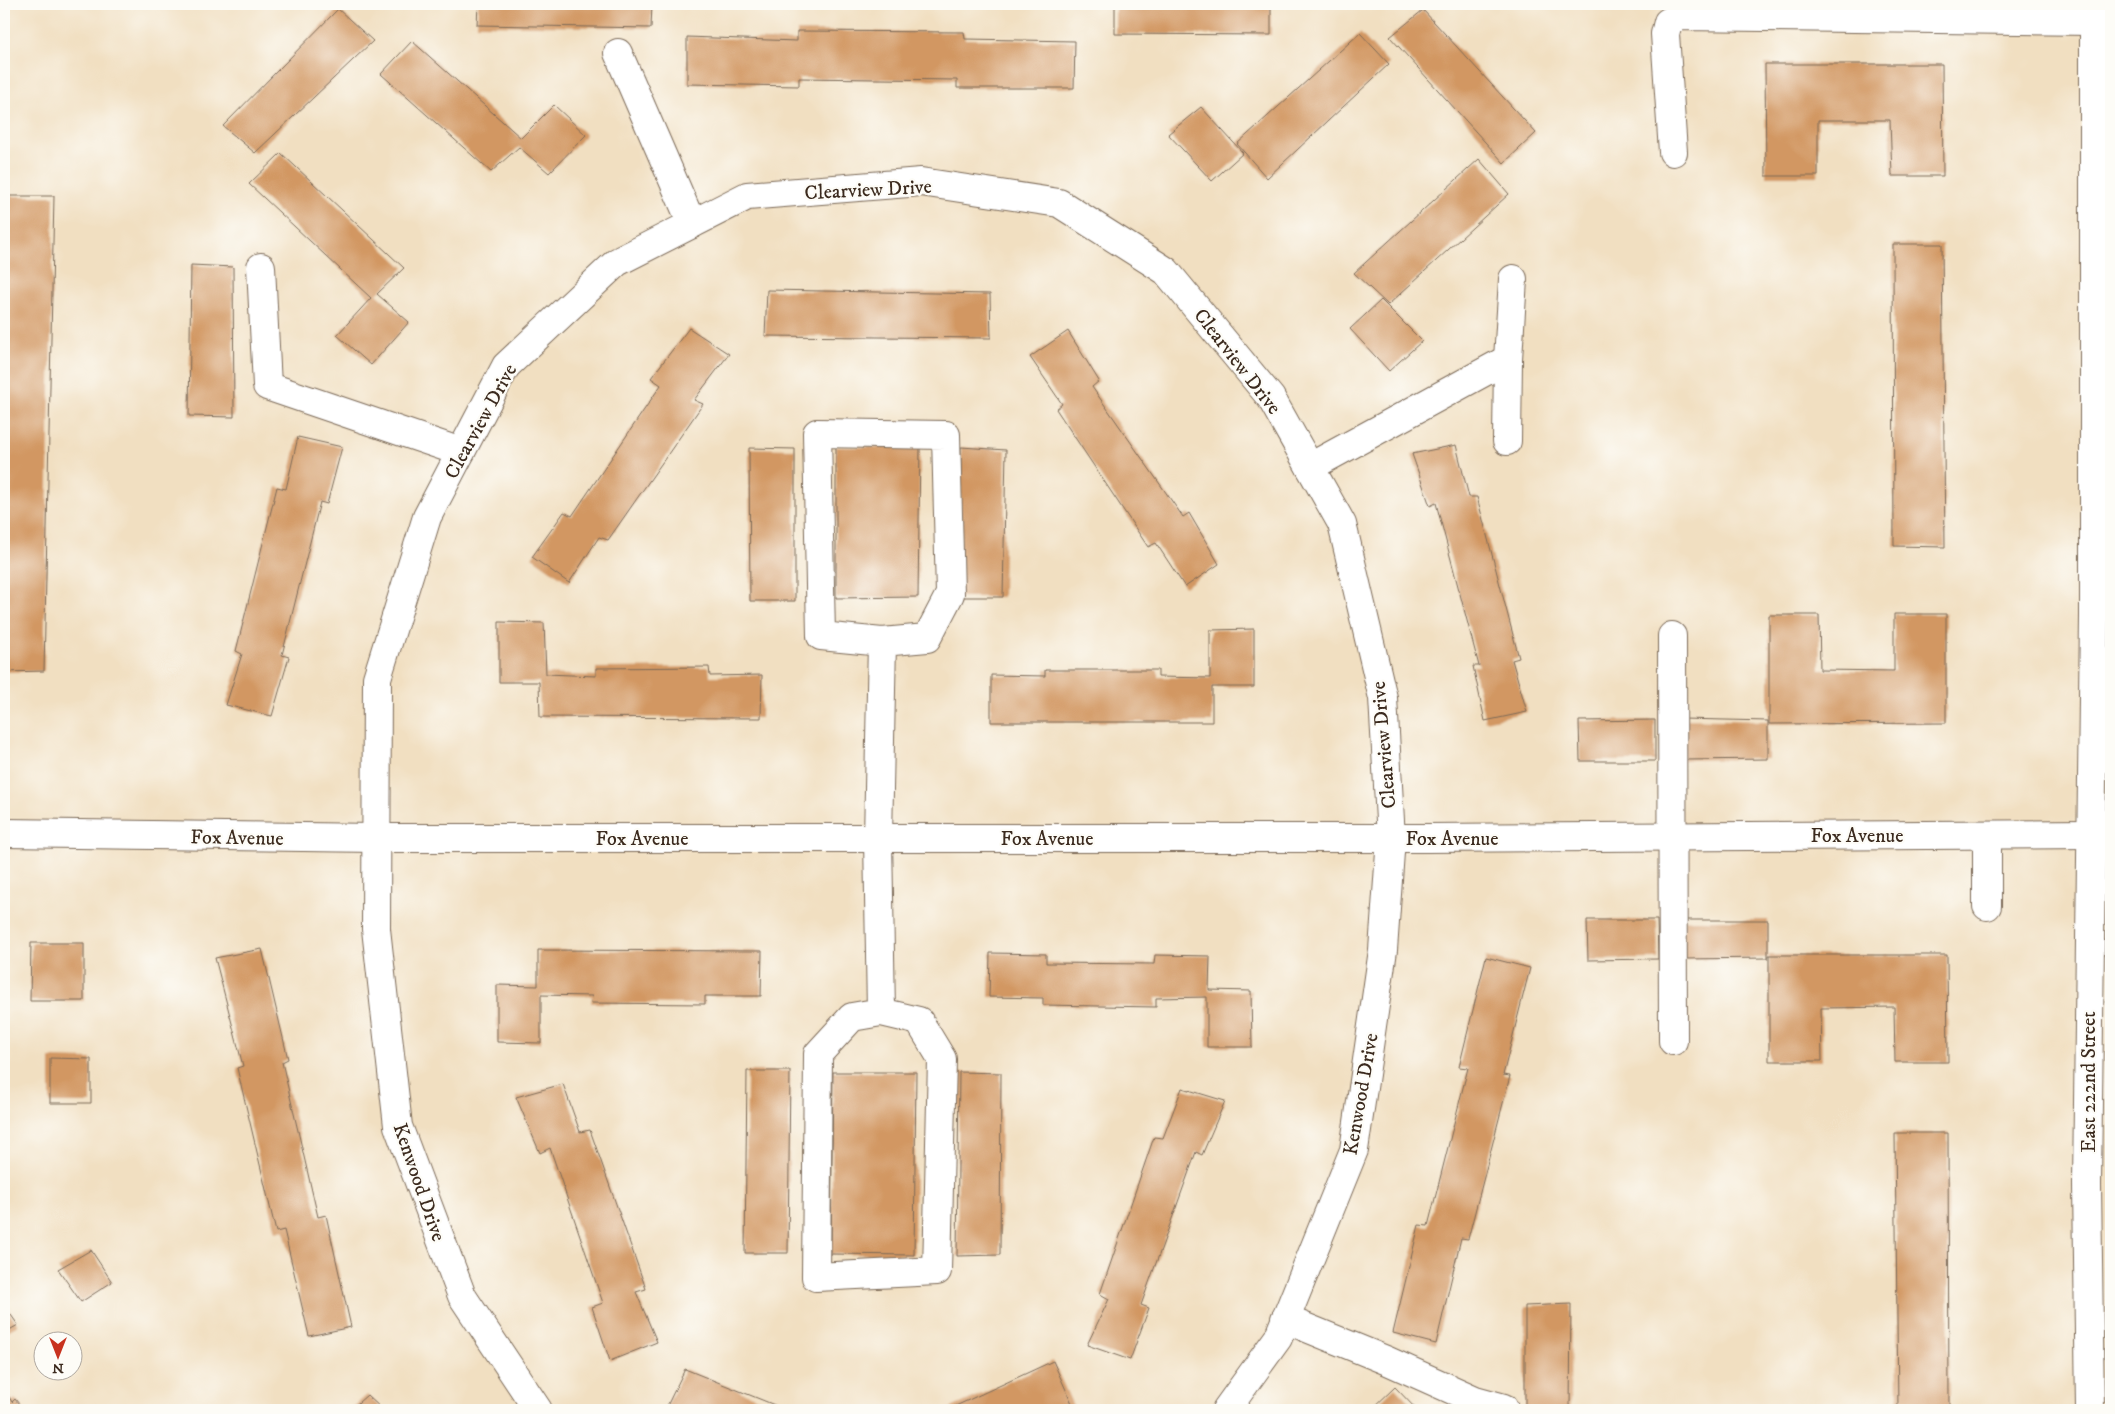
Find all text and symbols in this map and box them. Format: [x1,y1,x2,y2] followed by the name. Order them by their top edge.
[804,175,932,206] street label: Clearview Drive
[1188,304,1286,420] street label: Clearview Drive
[439,360,523,484] street label: Clearview Drive
[1366,680,1403,809] street label: Clearview Drive
[1810,824,1904,849] street label: Fox Avenue
[190,825,284,852] street label: Fox Avenue
[595,827,689,852] street label: Fox Avenue
[1000,827,1094,852] street label: Fox Avenue
[1405,827,1499,852] street label: Fox Avenue
[2077,1011,2102,1153] street label: East 222nd Street
[1338,1031,1385,1157] street label: Kenwood Drive
[387,1120,451,1245] street label: Kenwood Drive
[32,1332,82,1382] north arrow
[52,1359,64,1377] text: N

